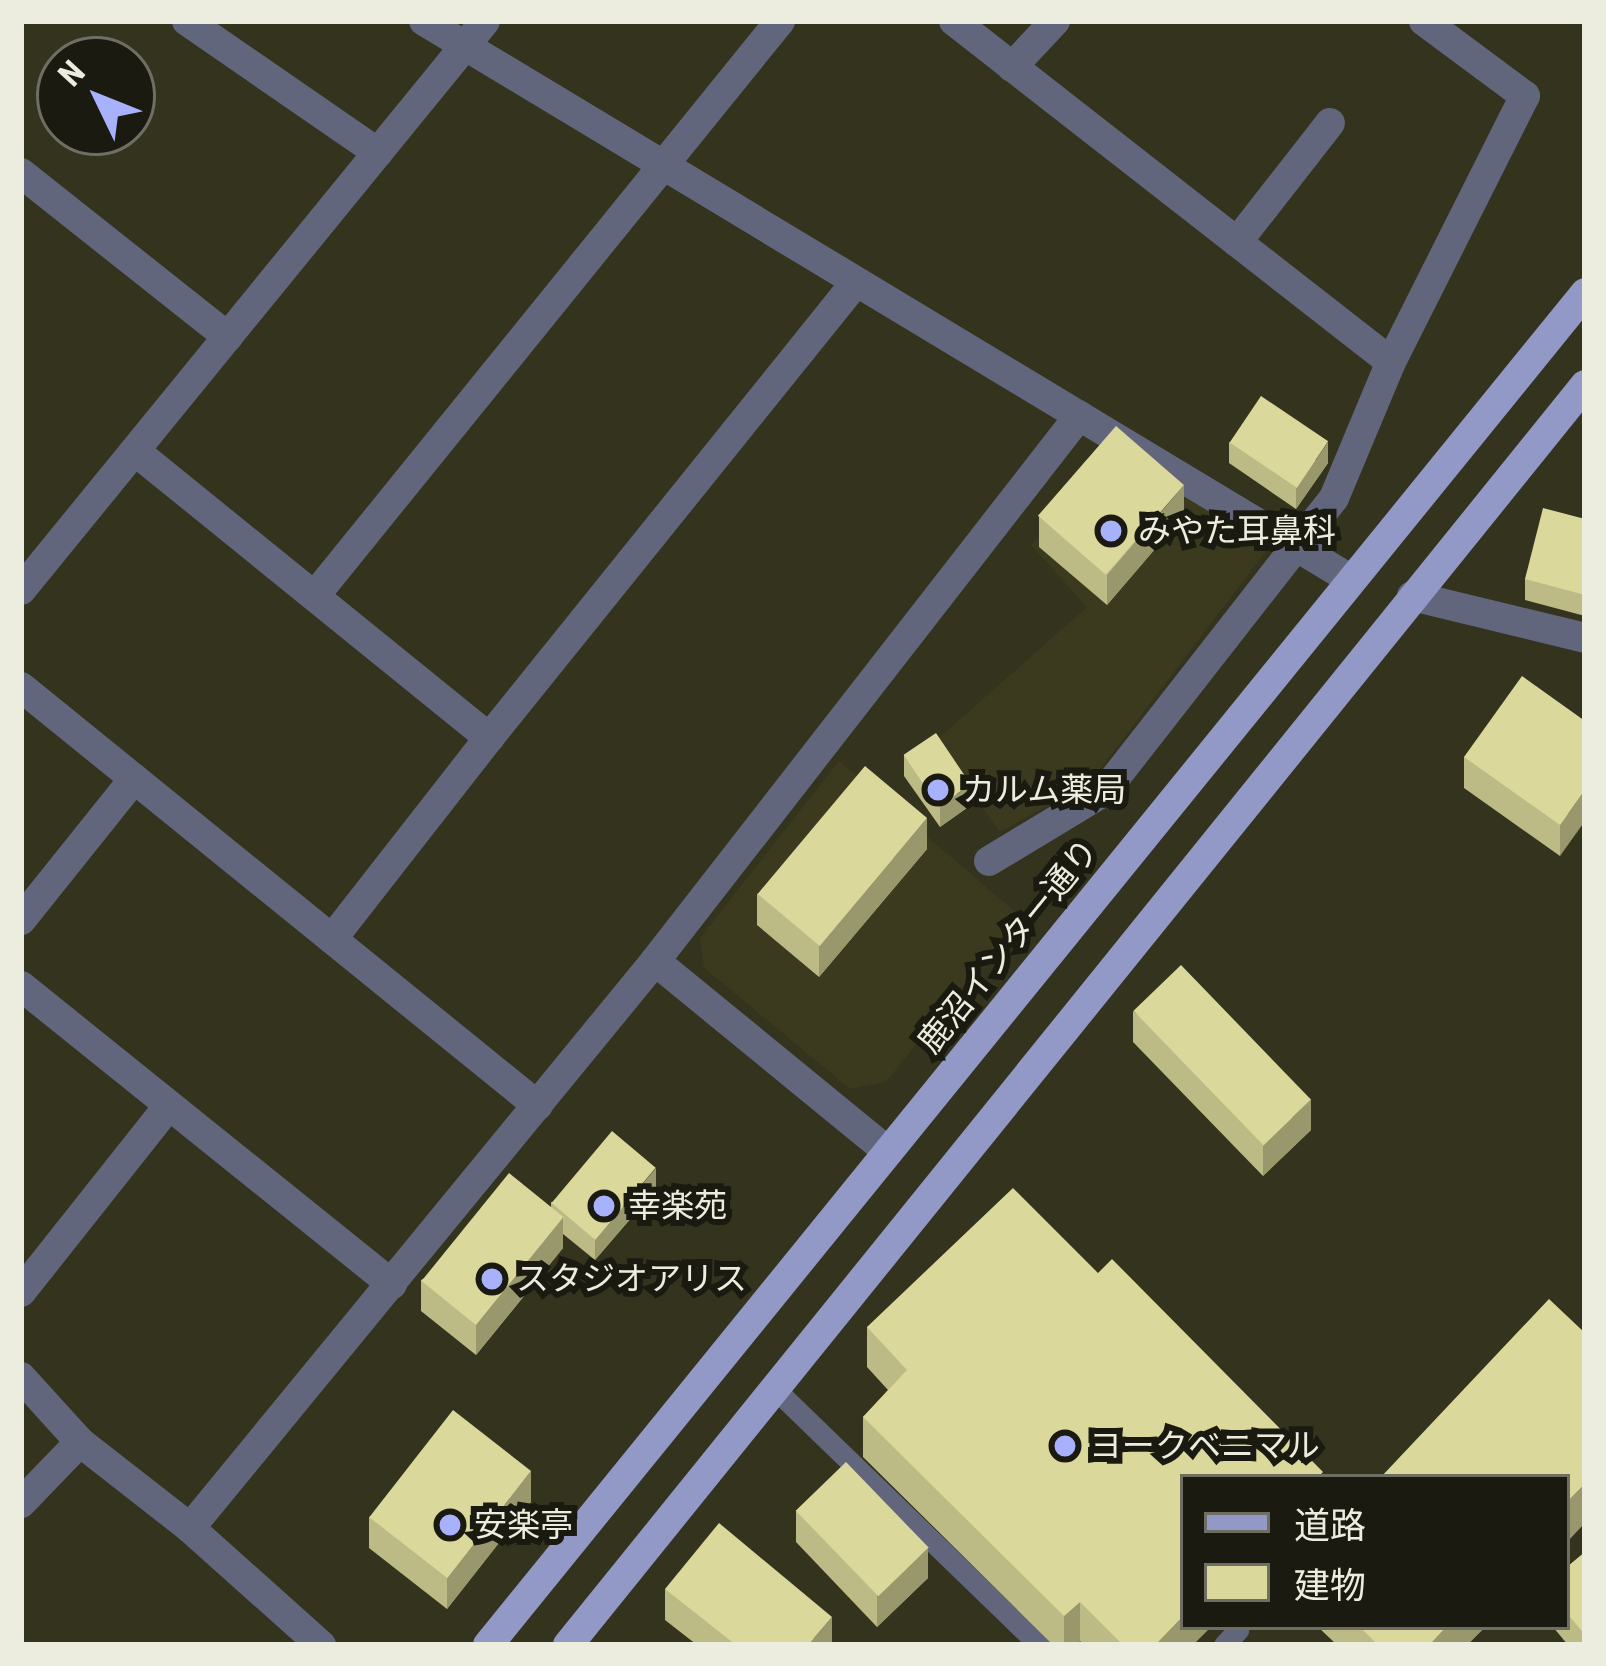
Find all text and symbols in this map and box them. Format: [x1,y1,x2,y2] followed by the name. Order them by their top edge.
[36,36,156,156] north arrow
[50,52,93,94] text: N
[1138,511,1336,551] place label: みやた耳鼻科
[1095,515,1127,547] marker: みやた耳鼻科
[962,770,1127,810] place label: カルム薬局
[925,777,951,803] marker: カルム薬局
[910,831,1106,1061] street label: 鹿沼インター通り
[628,1186,727,1226] place label: 幸楽苑
[591,1193,617,1219] marker: 幸楽苑
[516,1259,747,1299] place label: スタジオアリス
[479,1266,505,1292] marker: スタジオアリス
[1089,1426,1320,1466] place label: ヨークベニマル
[1052,1433,1078,1459] marker: ヨークベニマル
[1180,1474,1570,1630] legend
[474,1505,573,1545] place label: 安楽亭
[1294,1505,1366,1547] text: 道路
[437,1512,463,1538] marker: 安楽亭
[1294,1565,1366,1607] text: 建物

